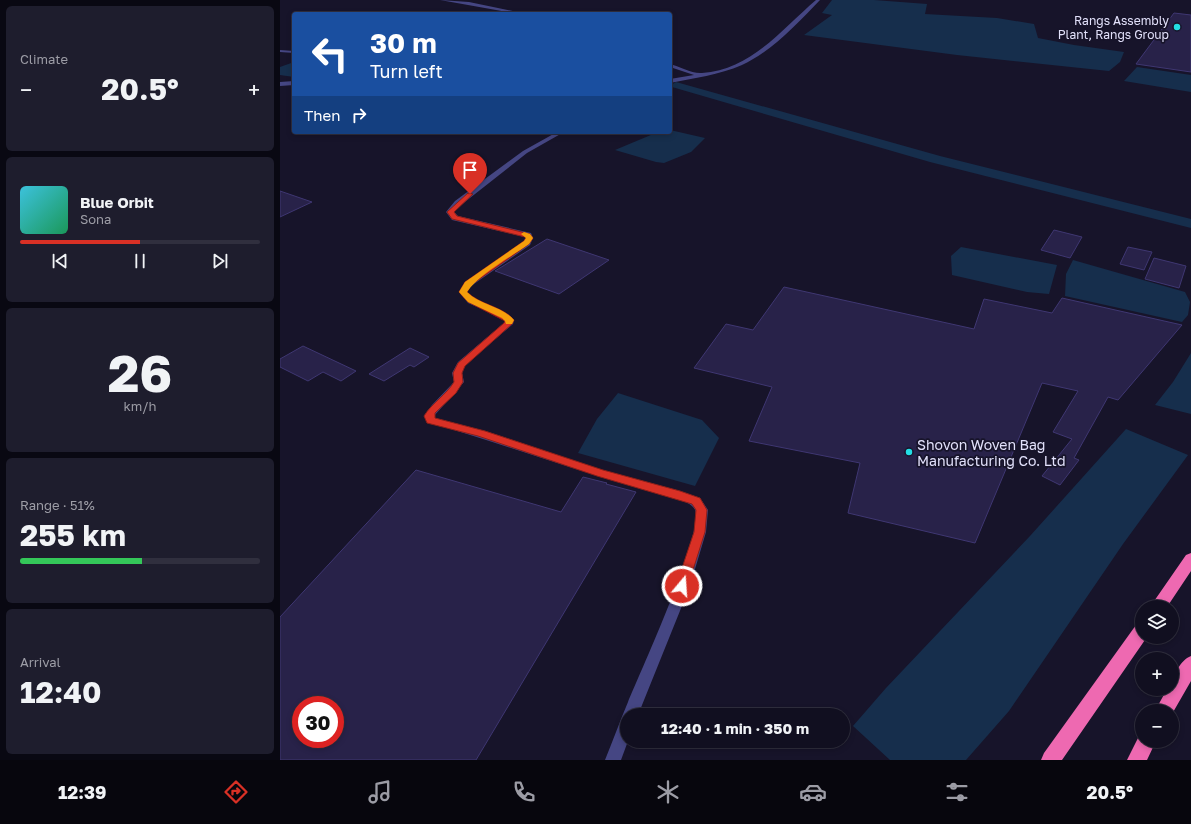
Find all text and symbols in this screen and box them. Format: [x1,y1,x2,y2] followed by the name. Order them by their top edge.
[1058,13,1169,42] place label: Rangs Assembly Plant, Rangs Group
[1172,22,1182,32] marker: Rangs Assembly Plant, Rangs Group
[370,26,437,59] text: 30 m
[304,28,356,80] icon: left
[20,51,68,67] text: Climate
[370,60,443,82] text: Turn left
[101,71,179,107] text: 20.5°
[20,76,32,103] text: −
[248,76,260,103] text: +
[348,104,370,126] icon: right
[304,106,340,124] text: Then
[453,153,487,194] pin
[459,159,481,181] icon: arrive
[80,193,154,211] text: Blue Orbit
[80,211,111,227] text: Sona
[49,250,71,272] icon: previous
[129,250,151,272] icon: pause
[209,250,231,272] icon: next
[108,341,172,403] text: 26
[123,398,157,414] text: km/h
[917,436,1066,469] place label: Shovon Woven Bag Manufacturing Co. Ltd
[904,447,914,457] marker: Shovon Woven Bag Manufacturing Co. Ltd
[20,497,95,513] text: Range · 51%
[20,517,126,553] text: 255 km
[661,565,703,607] position arrow
[1135,600,1179,748] map controls
[1135,600,1179,644] button: layers
[1135,652,1179,696] button: +
[20,654,61,670] text: Arrival
[20,674,102,710] text: 12:40
[292,696,344,748] speed limit sign: 30
[1135,704,1179,748] button: −
[661,719,809,737] text: 12:40 · 1 min · 350 m
[222,778,250,806] icon: directions
[366,778,394,806] icon: music
[510,778,538,806] icon: phone
[654,778,682,806] icon: climate
[799,778,827,806] icon: car
[943,778,971,806] icon: filters
[58,781,106,803] text: 12:39
[1087,781,1133,803] text: 20.5°

